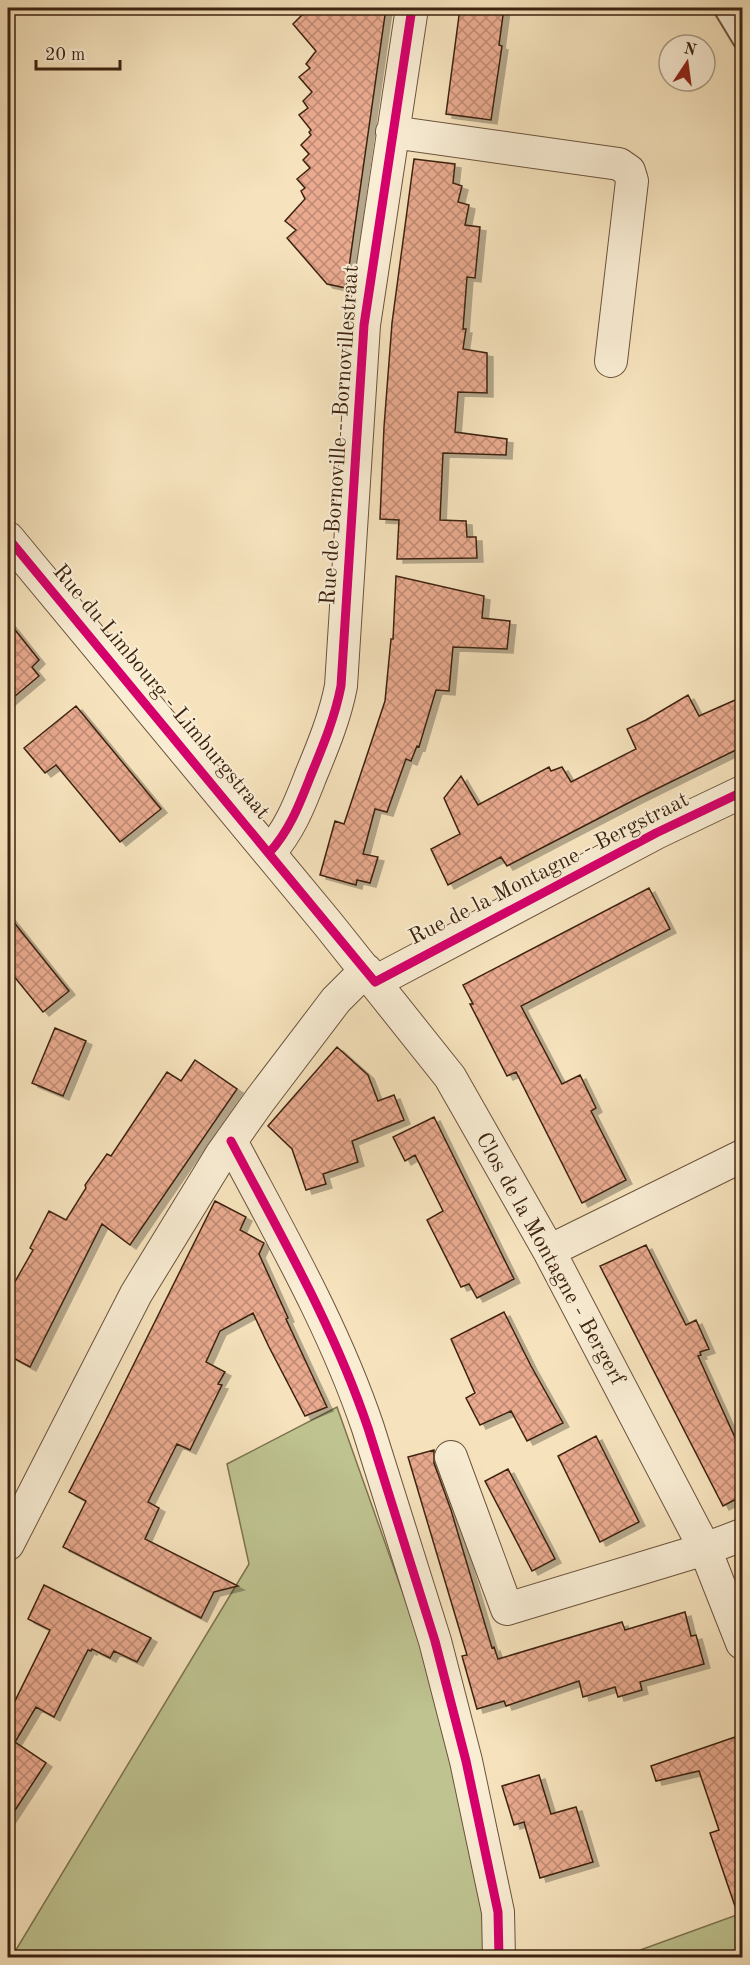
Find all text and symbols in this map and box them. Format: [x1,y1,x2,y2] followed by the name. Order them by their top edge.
[36,33,120,71] scale bar
[657,33,717,93] north arrow
[682,41,698,60] text: N
[45,46,85,64] text: 20 m
[317,264,363,606] street label: Rue de Bornoville - Bornovillestraat
[48,561,274,823] street label: Rue du Limbourg - Limburgstraat
[406,789,692,949] street label: Rue de la Montagne - Bergstraat
[471,1129,629,1390] street label: Clos de la Montagne - Bergerf

